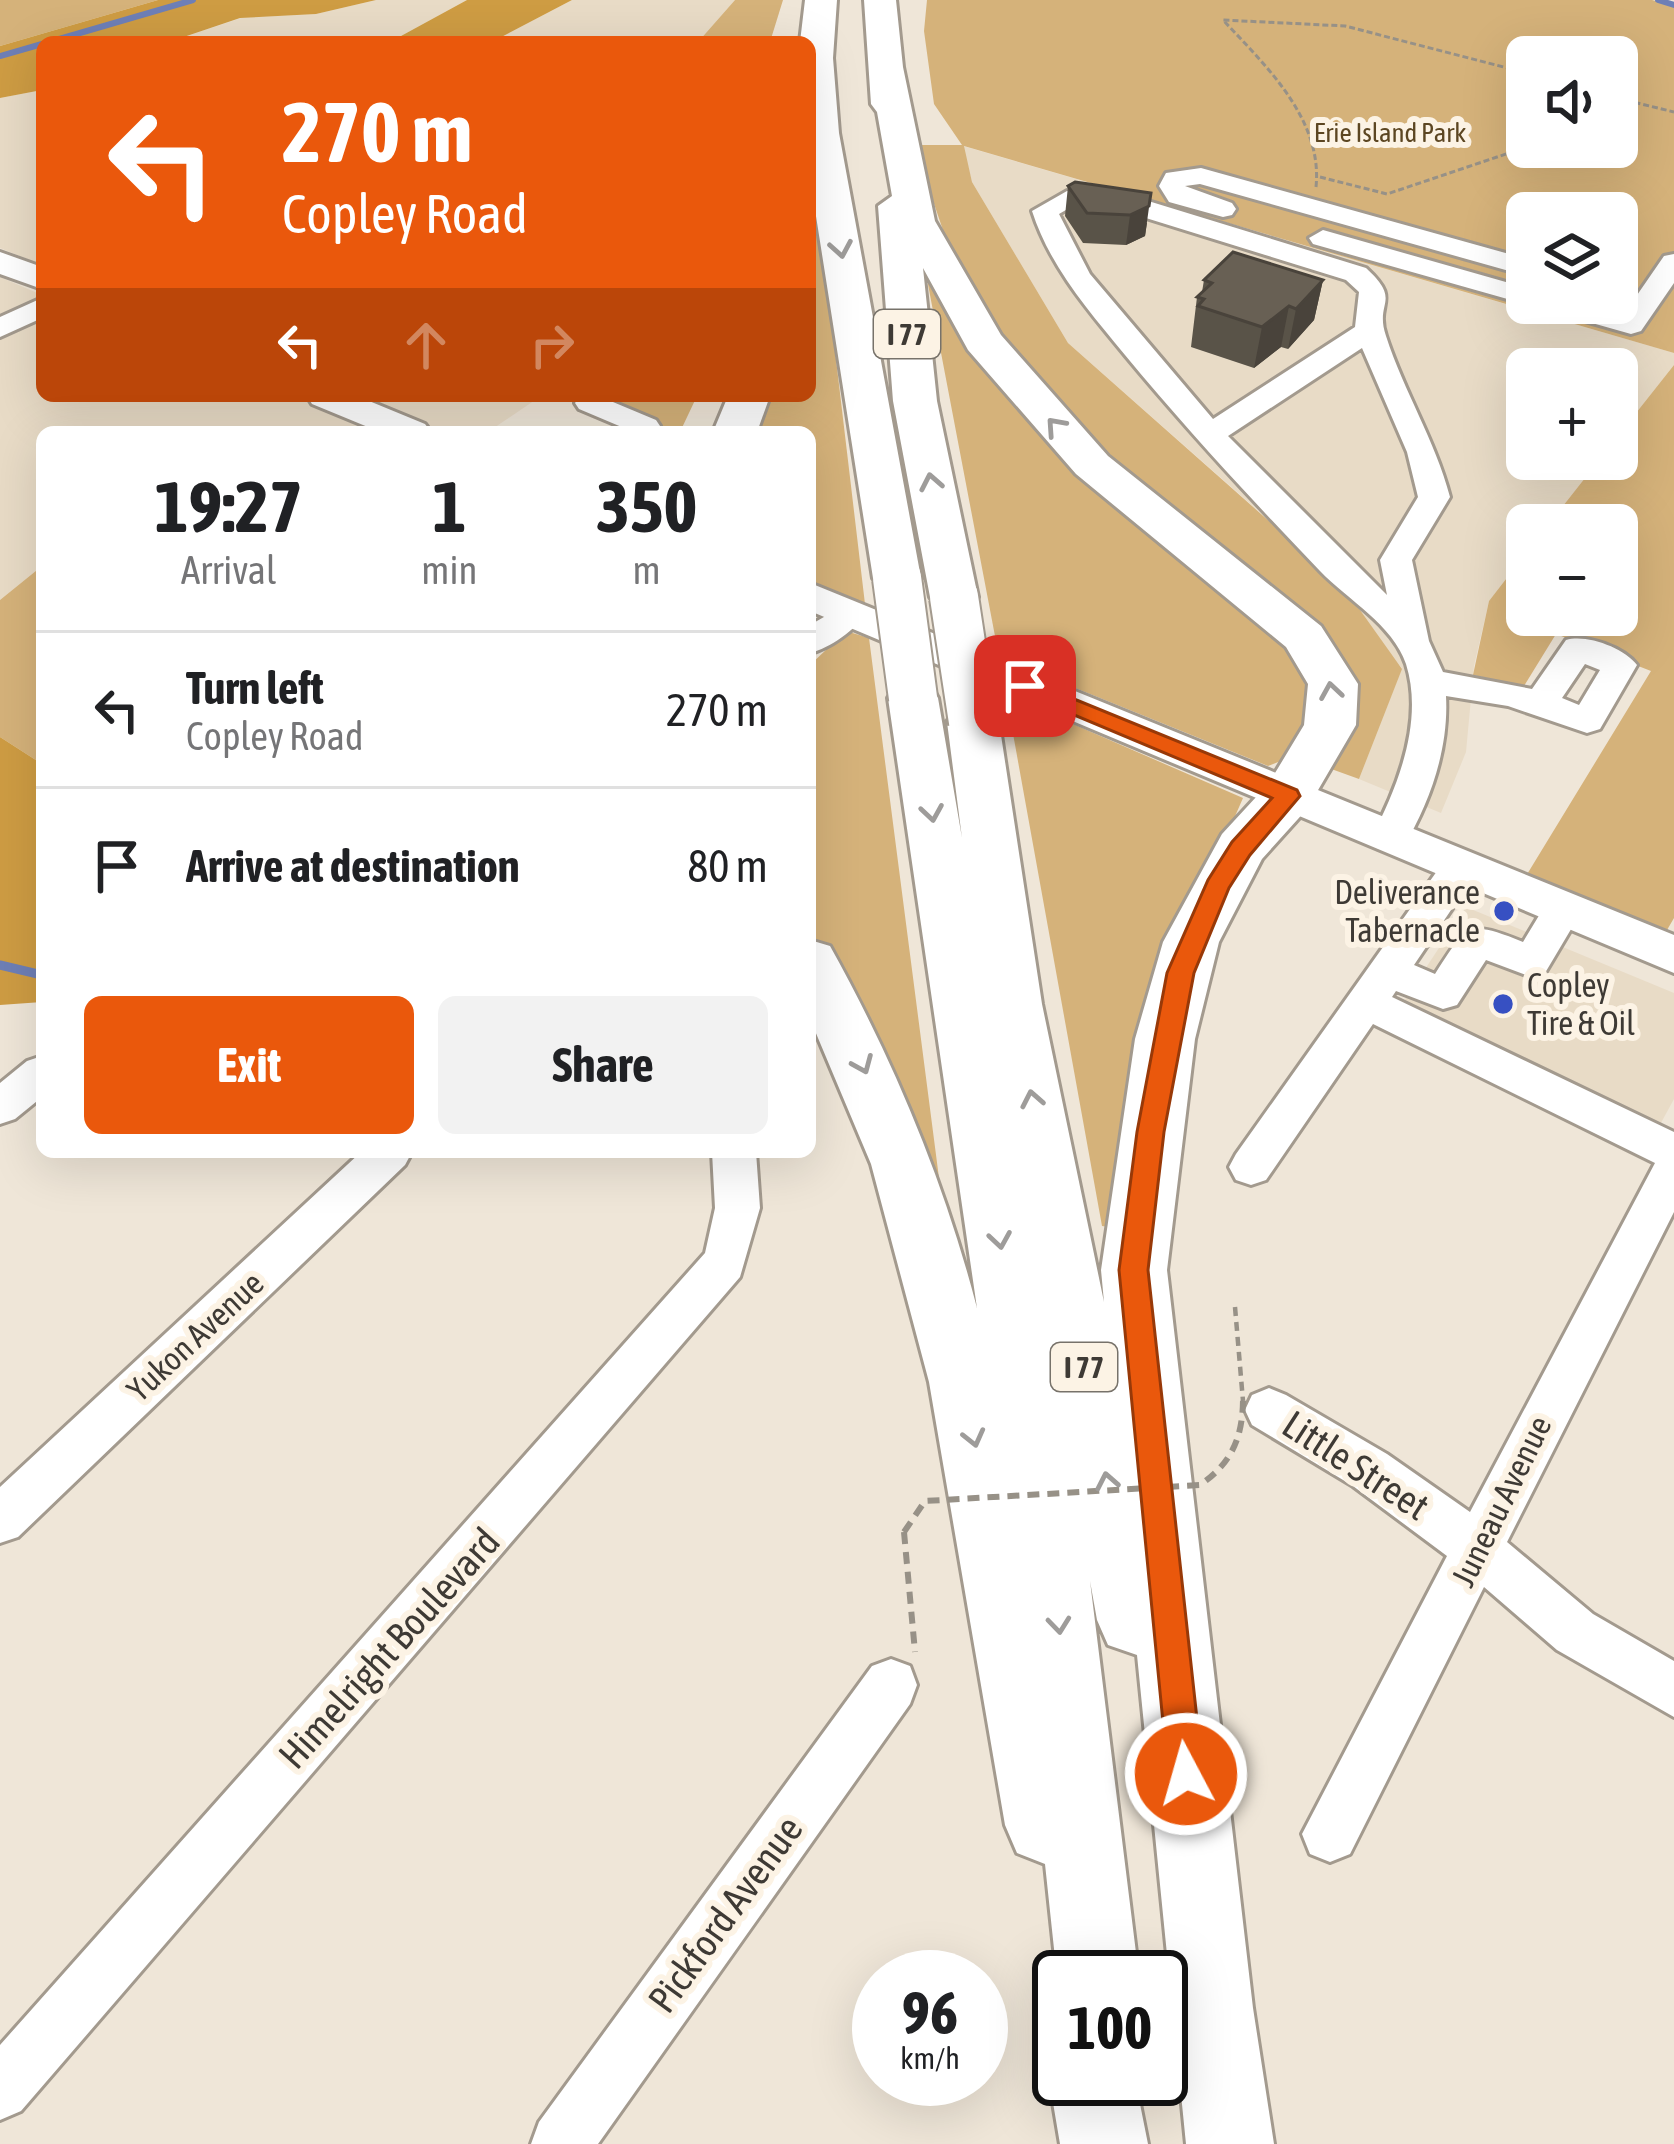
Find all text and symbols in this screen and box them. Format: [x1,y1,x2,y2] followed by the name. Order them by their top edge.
[1506,36,1638,636] map controls
[1506,36,1638,168] button: sound
[84,84,240,240] icon: left
[282,84,472,180] text: 270 m
[1314,117,1466,148] park label: Erie Island Park
[282,183,528,244] text: Copley Road
[1506,192,1638,324] button: layers
[827,238,852,258] one-way arrow
[874,310,940,358] road number: I 77
[267,312,333,378] icon: left
[393,312,459,378] icon: ahead
[519,312,585,378] icon: right
[1506,348,1638,480] button: +
[1048,418,1069,440] one-way arrow
[155,465,303,547] text: 19:27
[432,465,466,547] text: 1
[596,465,697,547] text: 350
[919,472,945,492] one-way arrow
[1506,504,1638,636] button: −
[181,548,276,592] text: Arrival
[421,548,477,592] text: min
[633,548,661,592] text: m
[974,635,1076,737] pin
[992,653,1058,719] icon: arrive
[186,662,324,714] text: Turn left
[84,677,150,743] icon: left
[1319,682,1345,701] one-way arrow
[666,684,768,736] text: 270 m
[186,714,364,758] text: Copley Road
[918,803,943,823] one-way arrow
[84,833,150,899] icon: arrive
[186,840,520,892] text: Arrive at destination
[687,840,768,892] text: 80 m
[1334,873,1480,949] place label: Deliverance Tabernacle
[1491,898,1517,924] marker: Deliverance Tabernacle
[1527,966,1635,1042] place label: Copley Tire & Oil
[1490,991,1516,1017] marker: Copley Tire & Oil
[84,996,414,1134] button: Exit
[438,996,768,1134] button: Share
[849,1053,873,1075] one-way arrow
[1020,1089,1046,1109] one-way arrow
[986,1230,1012,1250] one-way arrow
[119,1263,271,1409] street label: Yukon Avenue
[1051,1343,1117,1391] road number: I 77
[1275,1402,1437,1528] street label: Little Street
[1443,1410,1559,1592] street label: Juneau Avenue
[960,1428,985,1448] one-way arrow
[1095,1472,1121,1492] one-way arrow
[270,1519,508,1777] street label: Himelright Boulevard
[1046,1616,1071,1635] one-way arrow
[1123,1711,1249,1837] position arrow
[639,1808,811,2020] street label: Pickford Avenue
[1032,1950,1188,2106] speed limit sign: 100
[902,1978,958,2047] text: 96
[900,2041,960,2075] text: km/h

